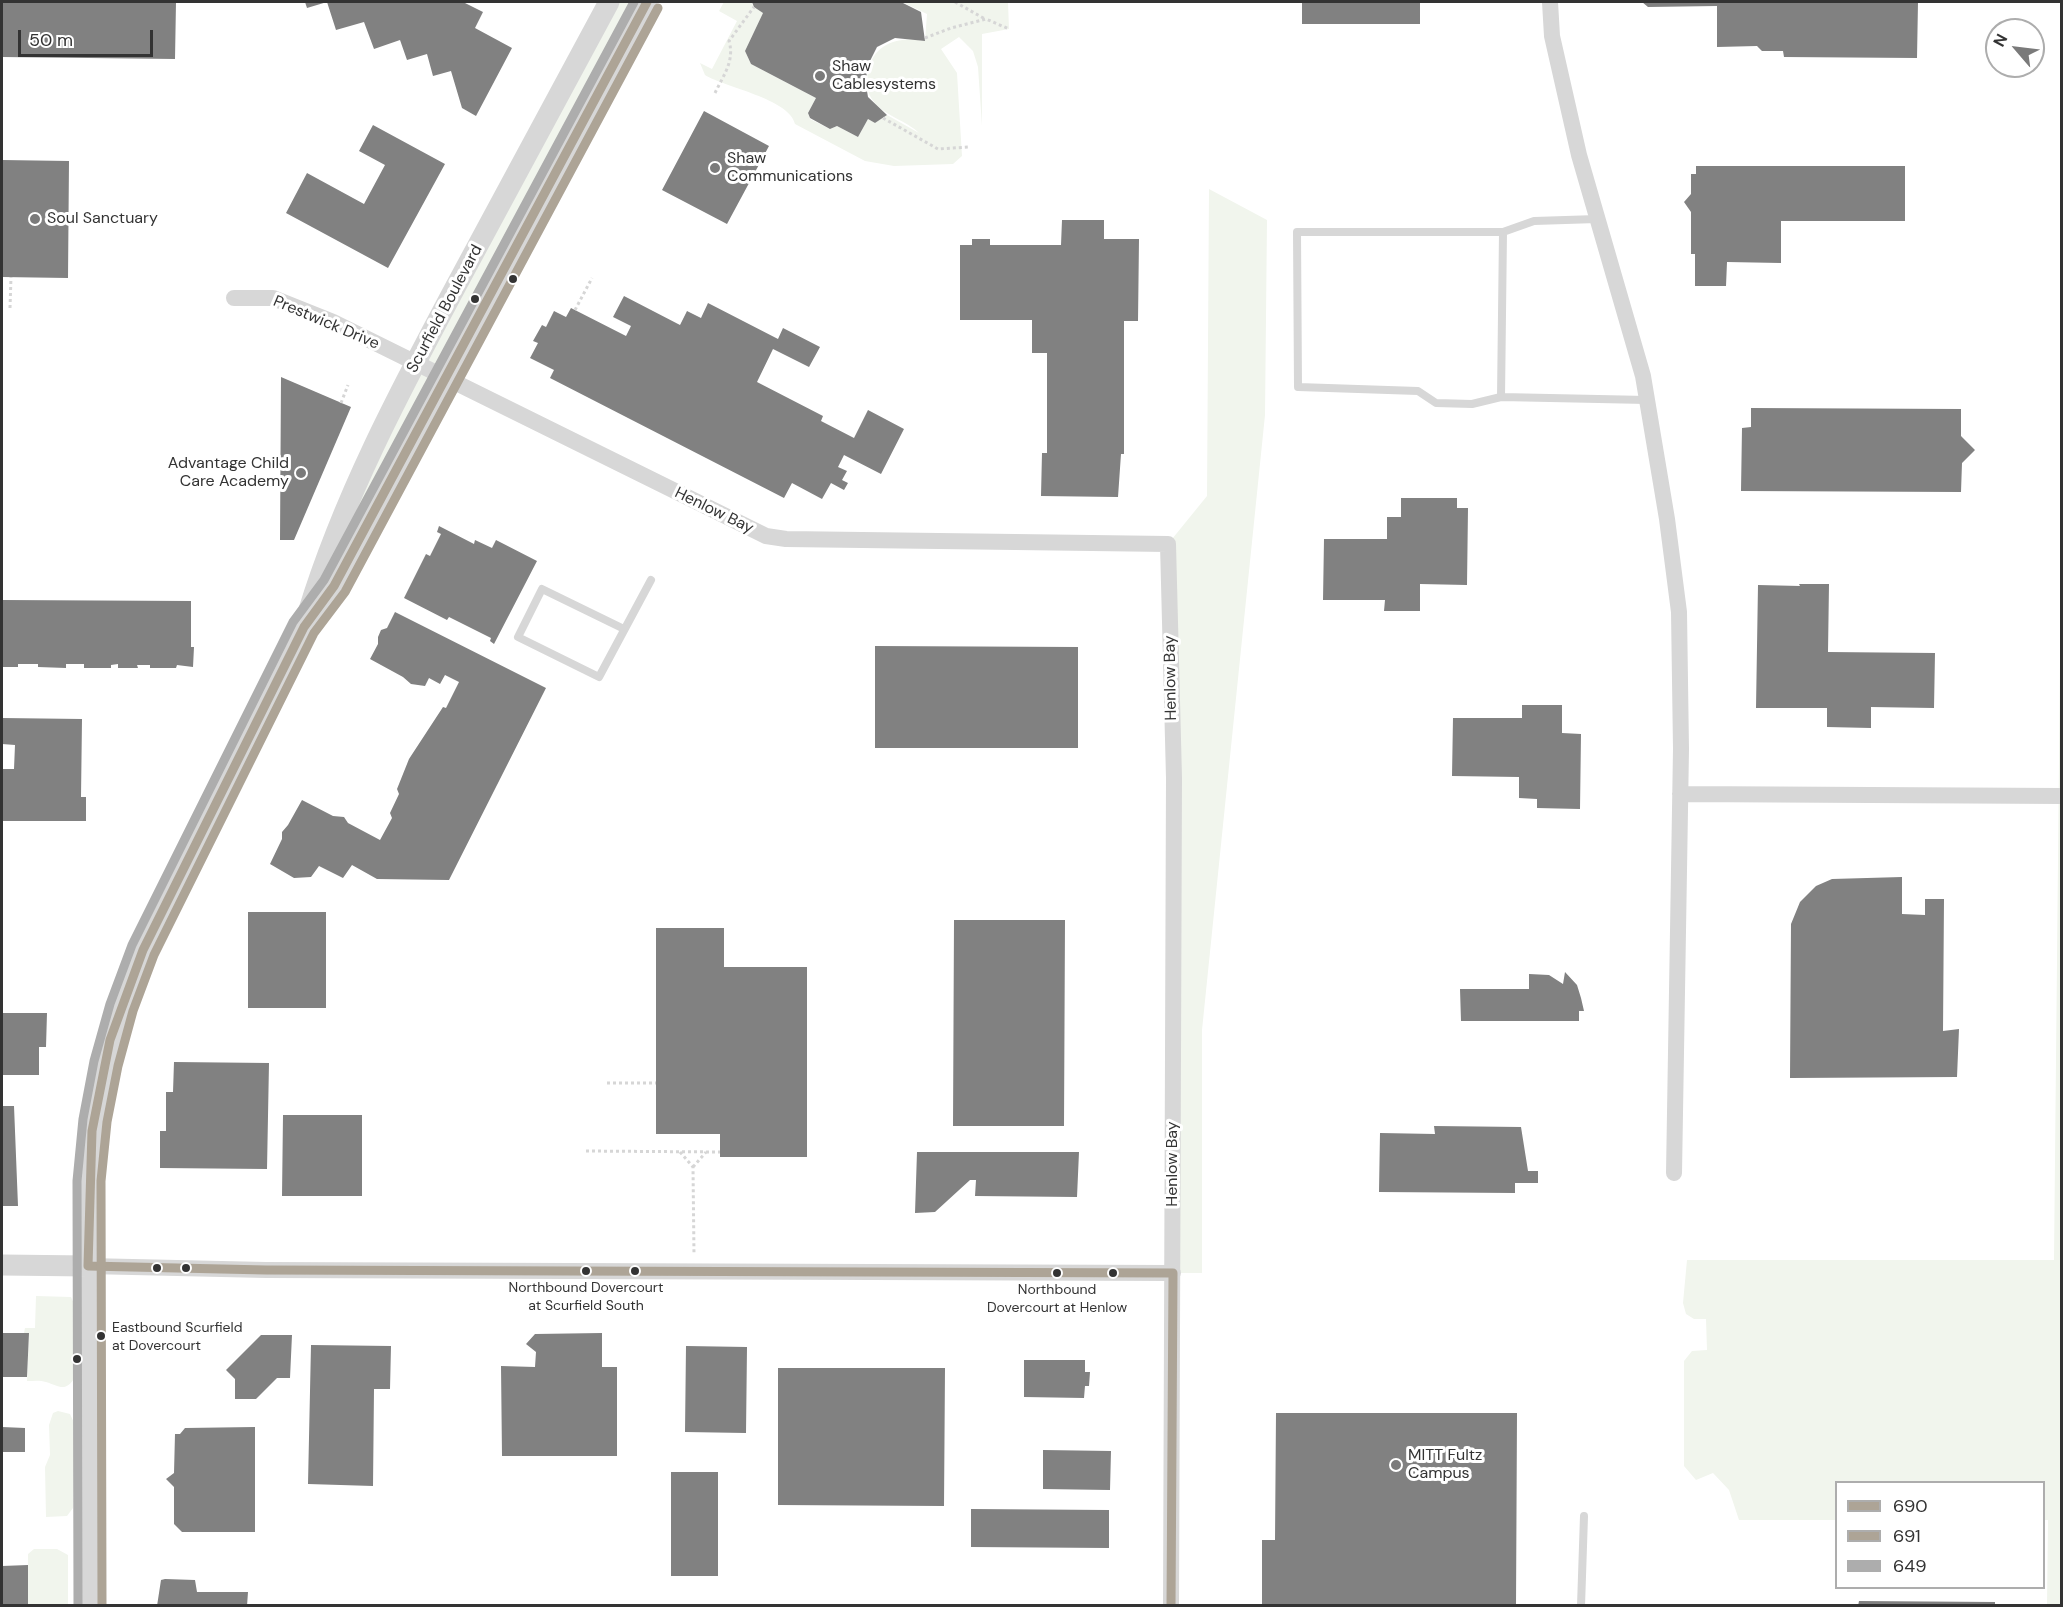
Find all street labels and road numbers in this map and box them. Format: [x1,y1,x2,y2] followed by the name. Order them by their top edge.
[403,242,487,376] street label: Scurfield Boulevard
[270,292,382,354] street label: Prestwick Drive
[671,484,757,538] street label: Henlow Bay
[1161,635,1181,721] street label: Henlow Bay
[1163,1121,1183,1207] street label: Henlow Bay

